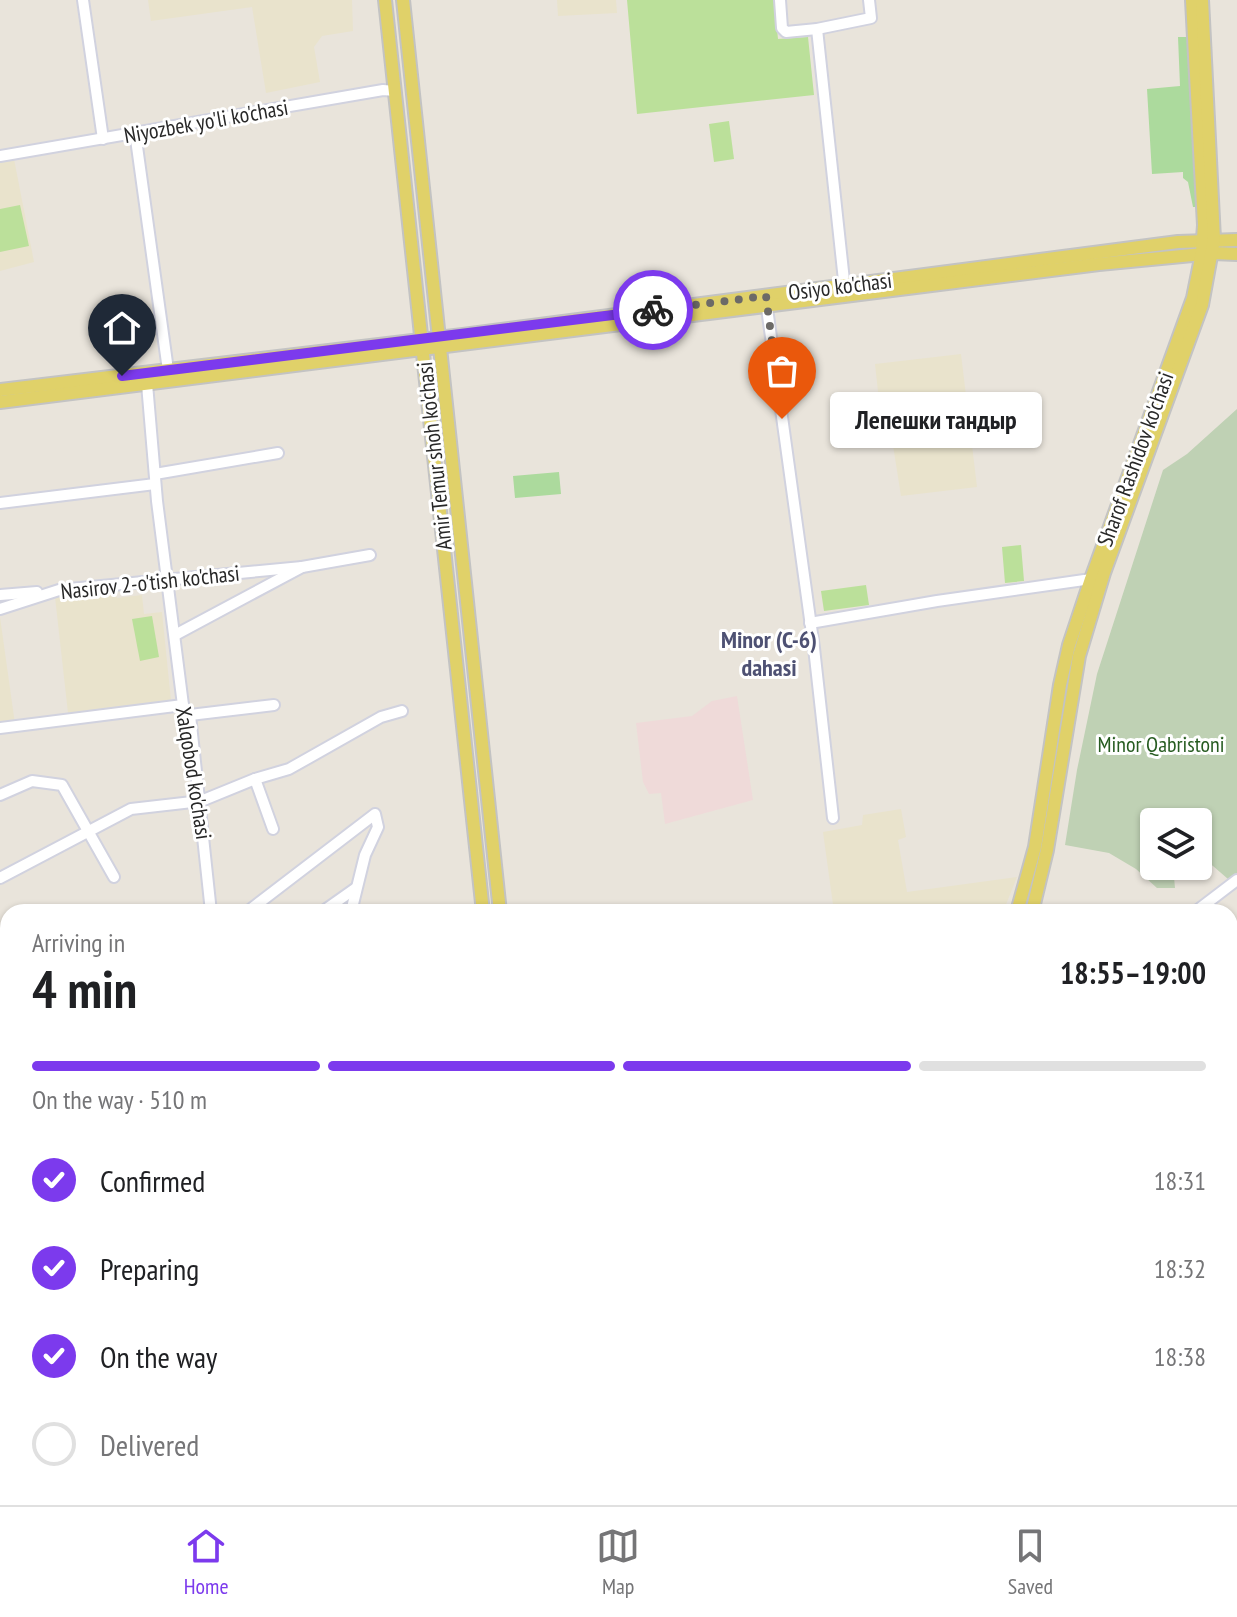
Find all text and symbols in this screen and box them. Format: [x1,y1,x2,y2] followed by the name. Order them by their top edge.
[122,93,290,149] street label: Niyozbek yo'li ko'chasi
[787,266,893,306] street label: Osiyo ko'chasi
[613,270,693,350] courier
[631,288,675,332] icon: bike
[88,294,156,376] pin
[100,306,144,350] icon: home
[748,337,816,419] pin
[760,349,804,393] icon: bag
[410,360,458,552] street label: Amir Temur shoh ko'chasi
[1090,368,1180,550] street label: Sharof Rashidov ko'chasi
[830,391,1042,447] callout: Лепешки тандыр
[855,403,1017,436] text: Лепешки тандыр
[59,559,241,605] street label: Nasirov 2-o'tish ko'chasi
[721,624,817,683] district label: Minor (C-6) dahasi
[170,705,218,841] street label: Xalqobod ko'chasi
[1097,730,1225,758] park label: Minor Qabristoni
[1140,808,1212,880] map controls
[1140,808,1212,880] button: layers
[32,926,125,959] text: Arriving in
[1060,953,1206,992] text: 18:55–19:00
[32,955,137,1022] text: 4 min
[32,1083,207,1116] text: On the way · 510 m
[32,1158,76,1202] icon: check
[100,1161,205,1200] text: Confirmed
[1154,1164,1206,1197] text: 18:31
[32,1246,76,1290] icon: check
[100,1249,199,1288] text: Preparing
[1154,1252,1206,1285] text: 18:32
[32,1334,76,1378] icon: check
[100,1337,217,1376] text: On the way
[1154,1340,1206,1373] text: 18:38
[100,1425,199,1464] text: Delivered
[184,1524,229,1600] tab: Home
[596,1524,640,1600] tab: Map
[1008,1524,1053,1600] tab: Saved

